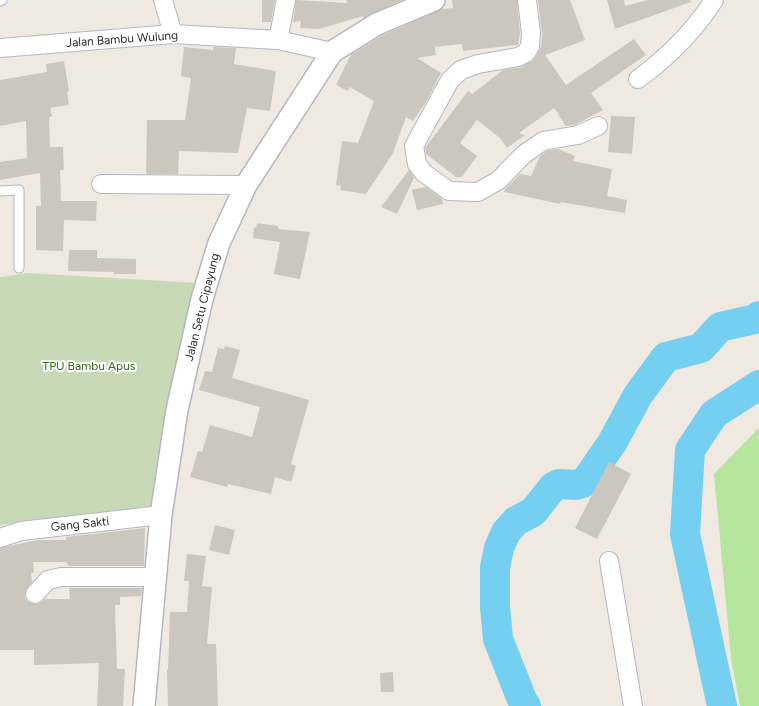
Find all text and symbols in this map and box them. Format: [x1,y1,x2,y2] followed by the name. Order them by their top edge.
[65,28,179,50] street label: Jalan Bambu Wulung
[182,252,222,362] street label: Jalan Setu Cipayung
[43,359,136,373] park label: TPU Bambu Apus
[50,514,110,534] street label: Gang Sakti

